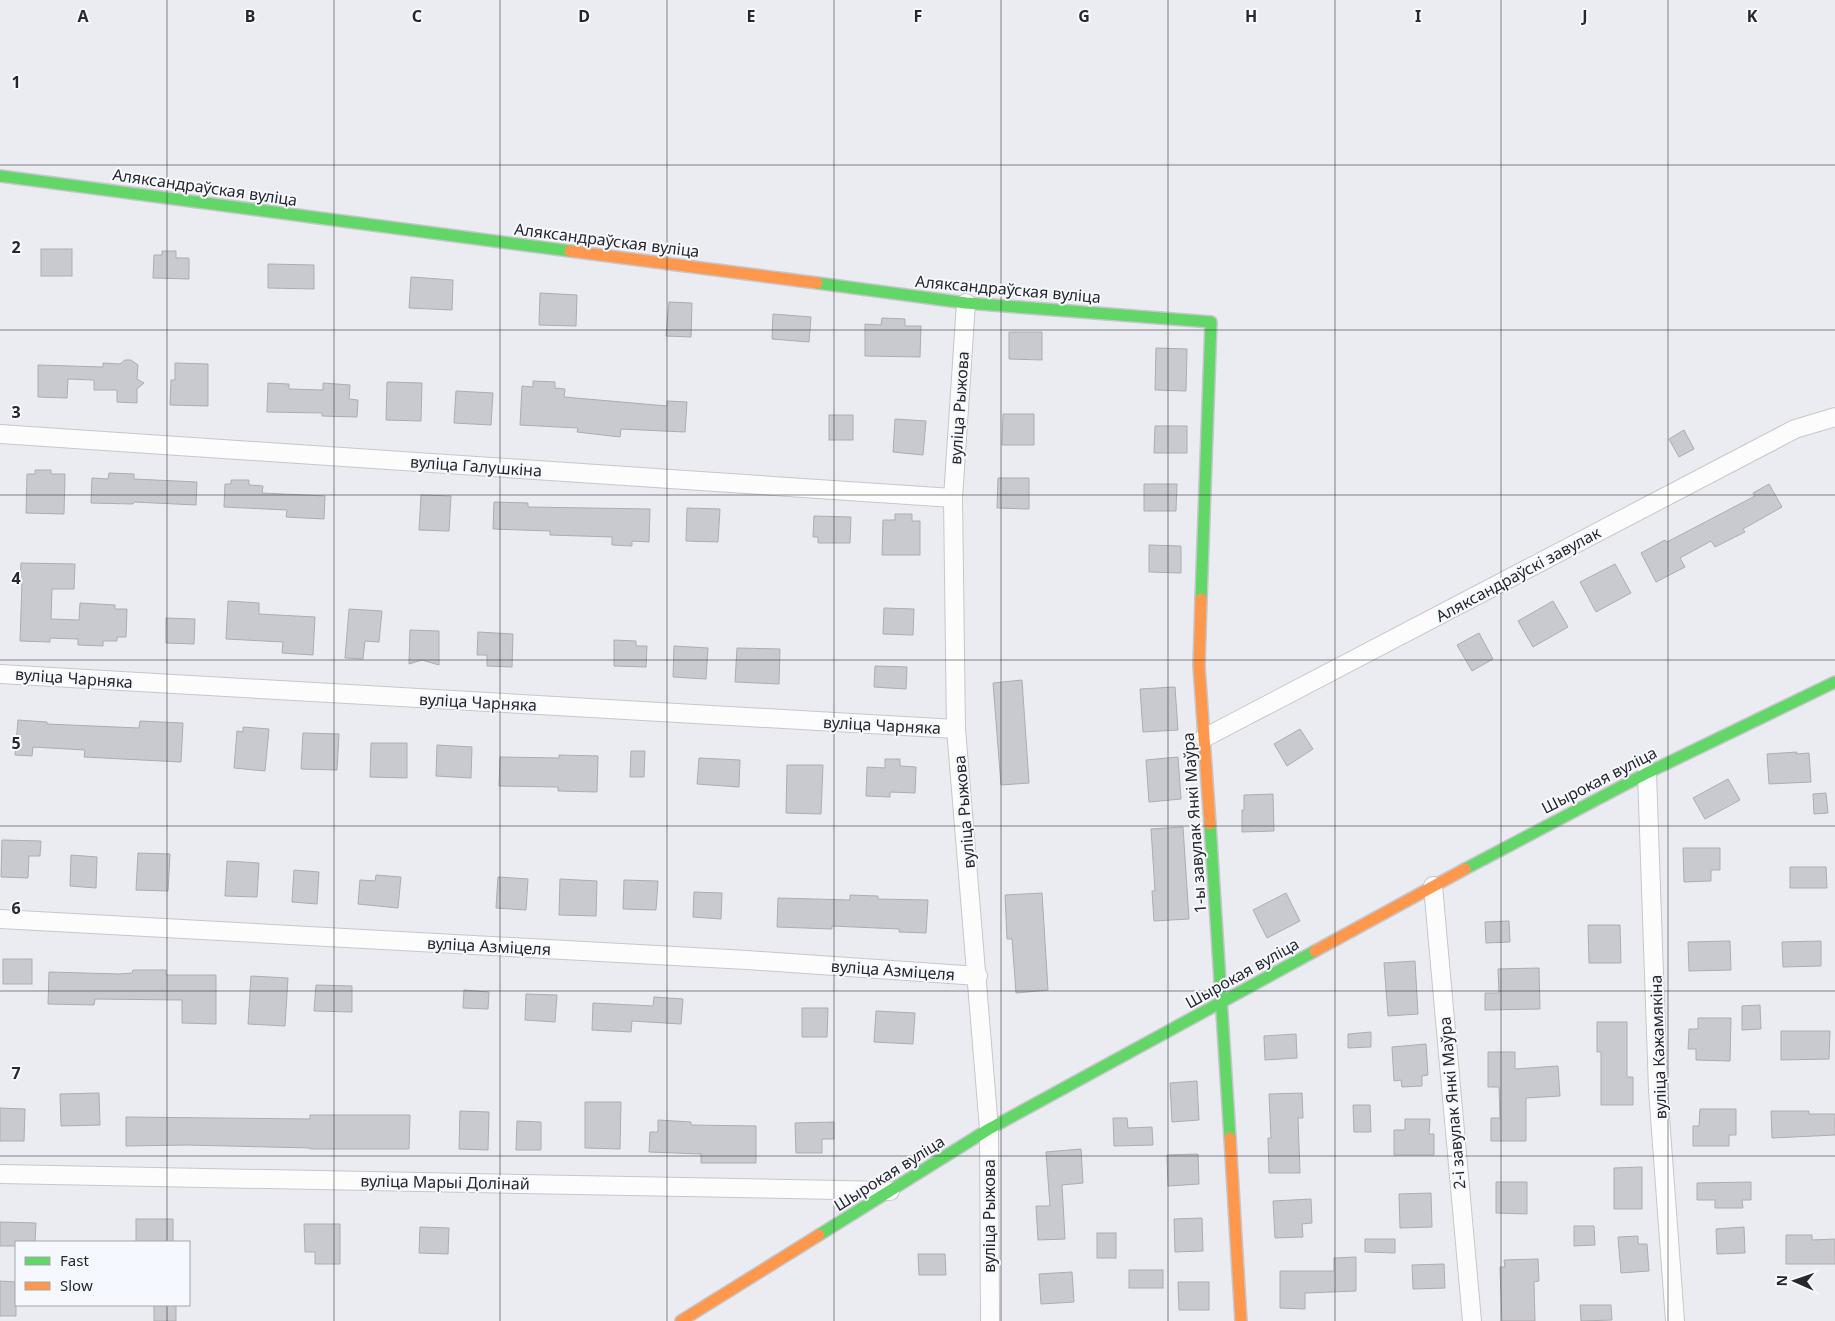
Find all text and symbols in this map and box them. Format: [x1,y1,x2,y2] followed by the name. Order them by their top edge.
[77,5,89,27] text: A
[245,5,255,27] text: B
[412,5,422,27] text: C
[578,5,590,27] text: D
[747,5,756,27] text: E
[914,5,922,27] text: F
[1078,5,1090,27] text: G
[1245,5,1257,27] text: H
[1415,5,1421,27] text: I
[1580,5,1588,27] text: J
[1747,5,1758,27] text: K
[11,71,21,93] text: 1
[111,163,299,211] street label: Аляксандраўская вуліца
[513,218,701,262] street label: Аляксандраўская вуліца
[11,236,21,258] text: 2
[914,270,1102,308] street label: Аляксандраўская вуліца
[944,351,974,465] street label: вуліца Рыжова
[11,401,21,423] text: 3
[409,450,543,482] street label: вуліца Галушкіна
[1432,521,1605,627] street label: Аляксандраўскі завулак
[11,567,21,589] text: 4
[14,663,134,693] street label: вуліца Чарняка
[418,688,538,716] street label: вуліца Чарняка
[822,711,942,739] street label: вуліца Чарняка
[11,732,21,754] text: 5
[1177,732,1211,914] street label: 1-ы завулак Янкі Маўра
[1538,741,1660,819] street label: Шырокая вуліца
[948,754,980,870] street label: вуліца Рыжова
[11,897,21,919] text: 6
[426,932,552,960] street label: вуліца Азміцеля
[1181,933,1303,1013] street label: Шырокая вуліца
[830,955,956,985] street label: вуліца Азміцеля
[1644,974,1672,1120] street label: вуліца Кажамякіна
[1433,1016,1471,1190] street label: 2-і завулак Янкі Маўра
[11,1062,21,1084] text: 7
[829,1130,949,1216] street label: Шырокая вуліца
[978,1159,1000,1273] street label: вуліца Рыжова
[360,1170,530,1194] street label: вуліца Марыі Долінай
[15,1241,190,1306] legend
[60,1250,89,1270] text: Fast
[1770,1256,1820,1306] north arrow
[60,1275,93,1295] text: Slow
[1772,1275,1791,1287] text: N

